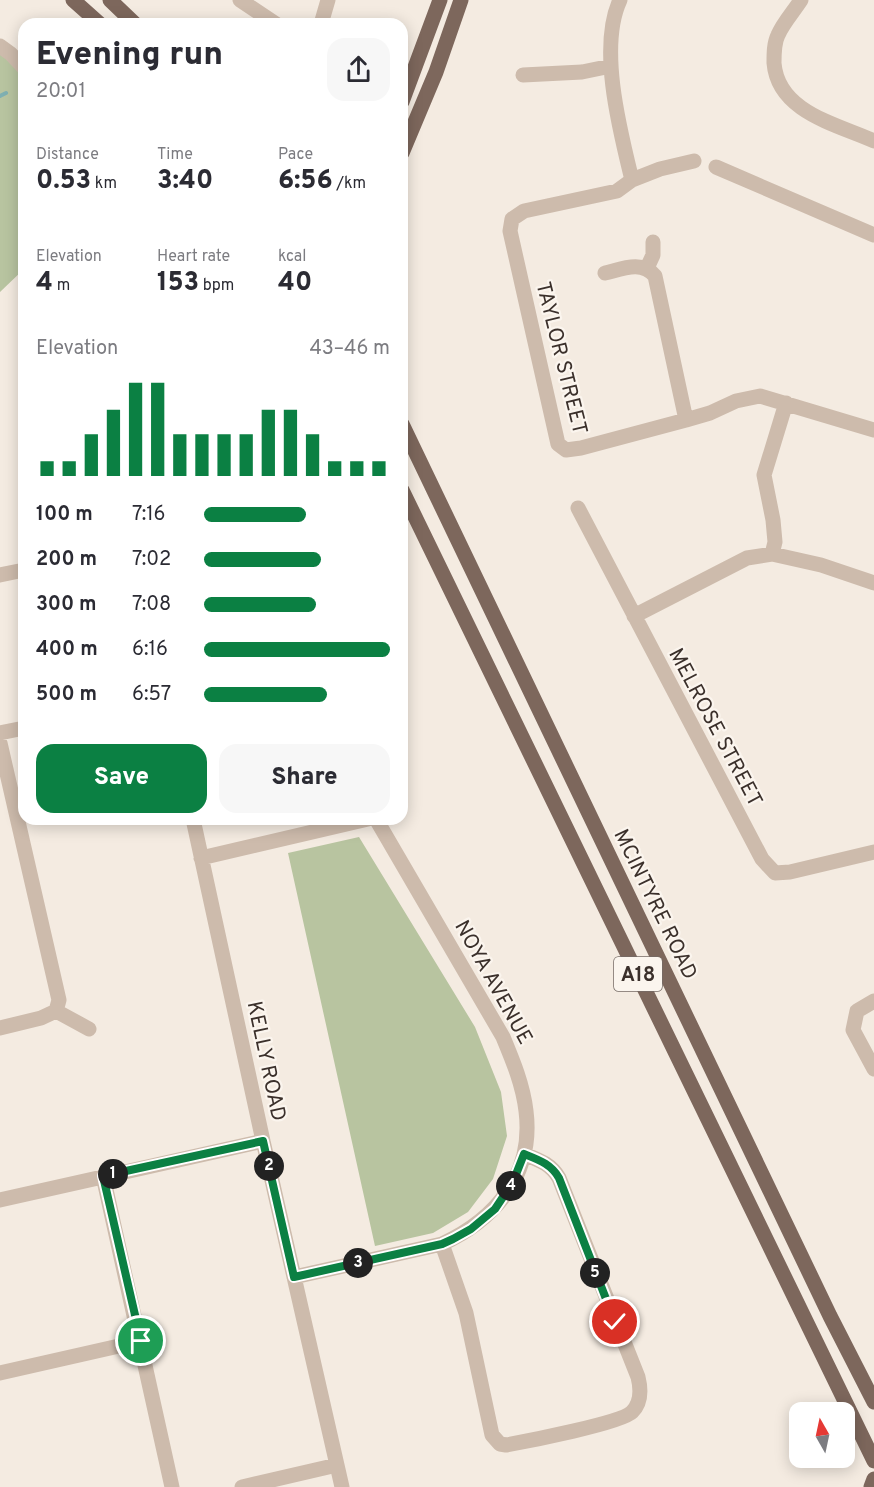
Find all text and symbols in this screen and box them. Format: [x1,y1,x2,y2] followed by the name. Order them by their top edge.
[36,35,223,77] text: Evening run
[327,38,390,101] button: share
[36,79,86,105] text: 20:01
[36,145,99,165] text: Distance
[157,145,193,165] text: Time
[278,145,313,165] text: Pace
[36,165,91,198] text: 0.53
[157,165,213,198] text: 3:40
[278,165,333,198] text: 6:56
[91,174,117,194] text: km
[333,174,366,194] text: /km
[36,247,102,267] text: Elevation
[157,247,230,267] text: Heart rate
[278,247,306,267] text: kcal
[36,267,53,300] text: 4
[157,267,199,300] text: 153
[278,267,312,300] text: 40
[53,276,70,296] text: m
[199,276,234,296] text: bpm
[528,279,593,438] street label: TAYLOR STREET
[36,336,118,362] text: Elevation
[309,336,390,362] text: 43–46 m
[36,502,93,528] text: 100 m
[132,502,166,528] text: 7:16
[36,547,97,573] text: 200 m
[132,547,171,573] text: 7:02
[36,592,97,618] text: 300 m
[132,592,171,618] text: 7:08
[36,637,98,663] text: 400 m
[132,637,168,663] text: 6:16
[661,644,768,812] street label: MELROSE STREET
[36,682,97,708] text: 500 m
[132,682,171,708] text: 6:57
[36,744,207,813] button: Save
[219,744,390,813] button: Share
[607,825,703,984] street label: MCINTYRE ROAD
[447,916,538,1050] street label: NOYA AVENUE
[614,957,662,991] road number: A18
[240,999,291,1124] street label: KELLY ROAD
[254,1151,284,1181] pin: 2
[264,1156,274,1176] text: 2
[98,1159,128,1189] pin: 1
[110,1164,116,1184] text: 1
[496,1171,526,1201] pin: 4
[506,1176,516,1196] text: 4
[343,1248,373,1278] pin: 3
[353,1253,363,1273] text: 3
[580,1258,610,1288] pin: 5
[590,1263,600,1283] text: 5
[589,1296,640,1347] pin
[598,1305,631,1338] icon: check
[115,1315,166,1366] pin
[124,1324,157,1357] icon: arrive
[789,1402,855,1468] north arrow
[789,1402,855,1468] map controls

